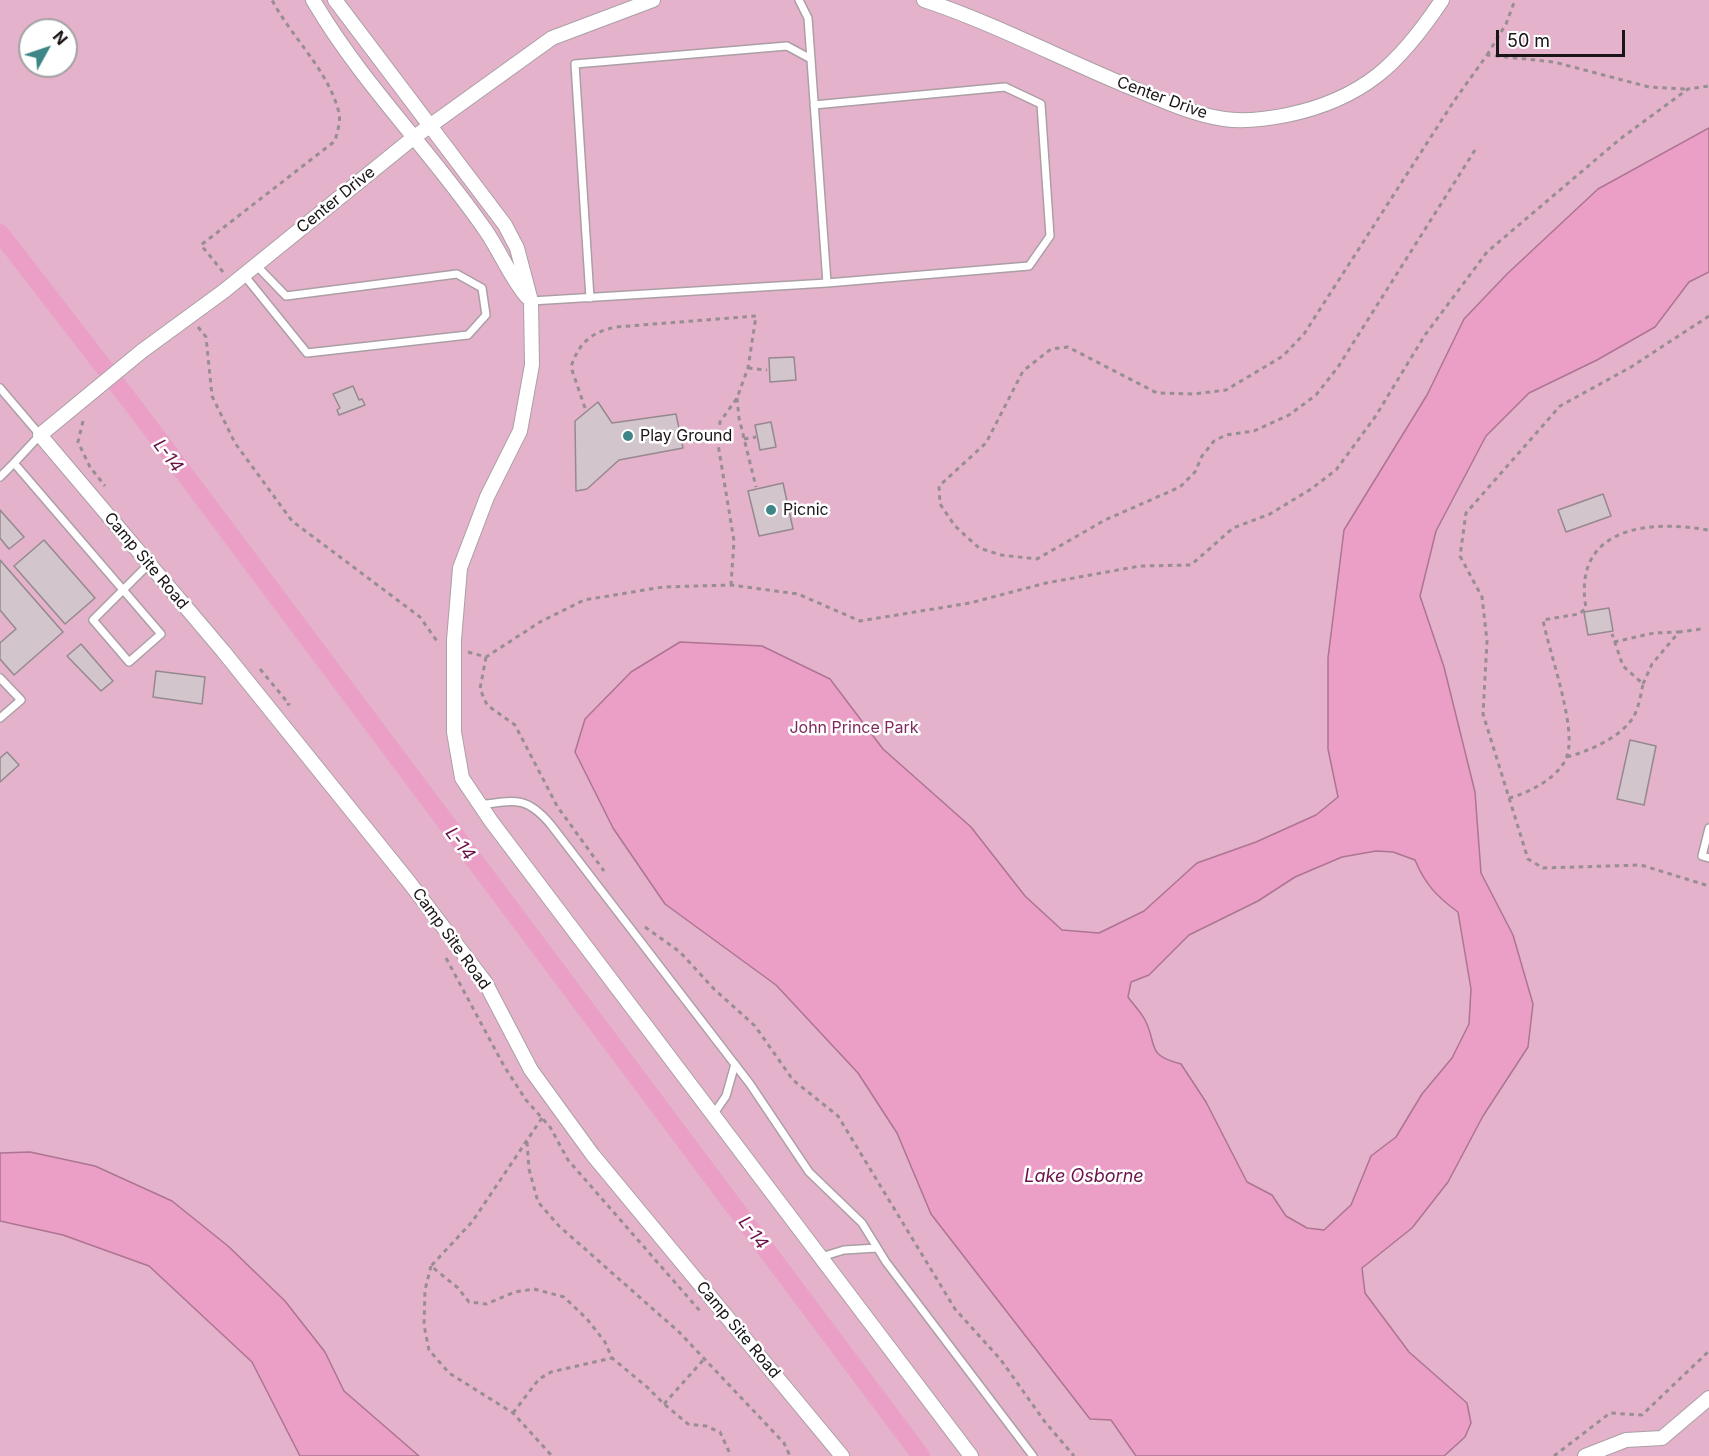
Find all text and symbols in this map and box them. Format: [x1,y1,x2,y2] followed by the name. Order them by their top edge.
[18,18,78,78] north arrow
[1499,18,1628,56] scale bar
[49,27,72,49] text: N
[1507,30,1550,51] text: 50 m
[1114,73,1210,123] street label: Center Drive
[293,163,379,237] street label: Center Drive
[640,426,732,446] place label: Play Ground
[621,429,635,443] marker: Play Ground
[149,435,187,477] water label: L-14
[783,500,829,520] place label: Picnic
[764,503,778,517] marker: Picnic
[100,509,192,613] street label: Camp Site Road
[789,718,919,738] park label: John Prince Park
[441,823,479,865] water label: L-14
[408,885,494,993] street label: Camp Site Road
[1024,1166,1144,1188] water label: Lake Osborne
[734,1212,772,1254] water label: L-14
[692,1278,784,1382] street label: Camp Site Road

